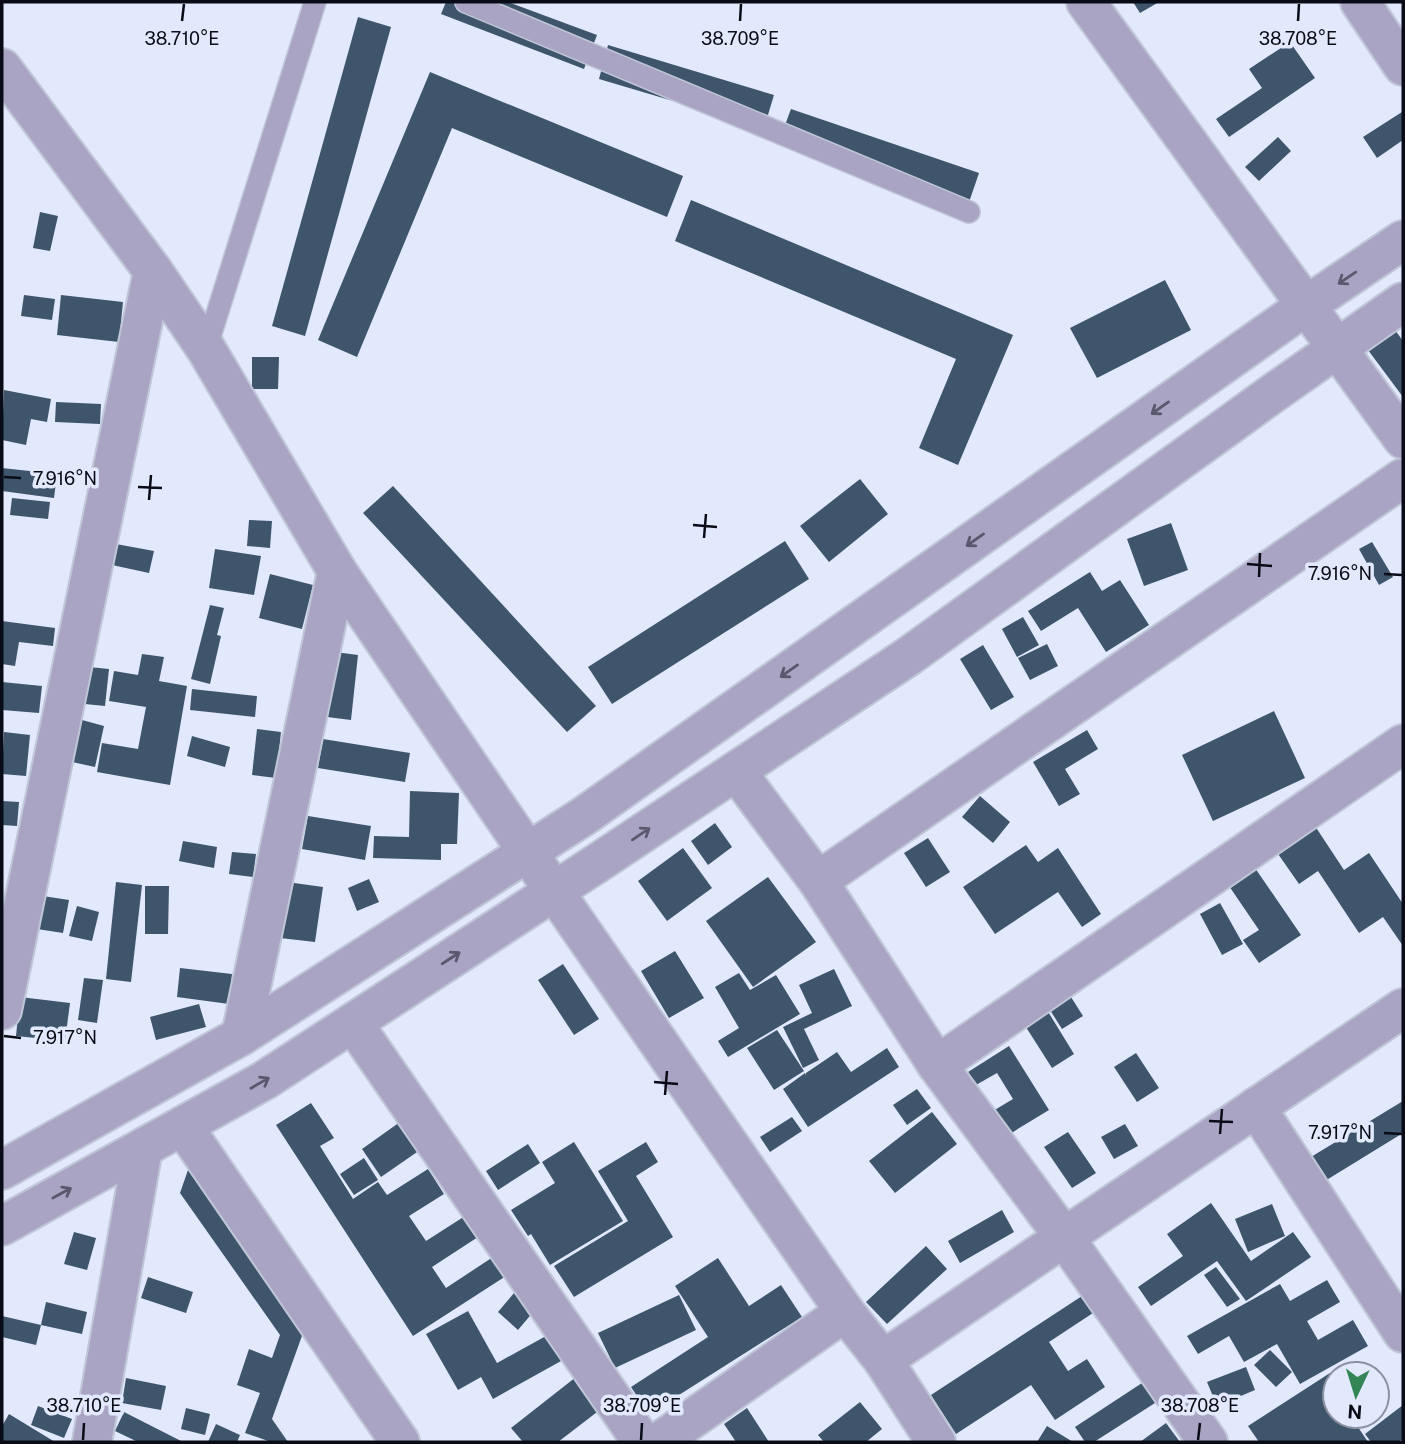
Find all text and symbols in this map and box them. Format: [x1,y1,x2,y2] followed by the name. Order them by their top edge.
[144,28,220,49] text: 38.710°E
[701,28,779,49] text: 38.709°E
[1259,28,1337,49] text: 38.708°E
[1338,271,1357,285] one-way arrow
[1151,401,1170,416] one-way arrow
[33,468,97,489] text: 7.916°N
[966,533,985,547] one-way arrow
[1308,563,1372,584] text: 7.916°N
[780,664,799,678] one-way arrow
[631,826,650,841] one-way arrow
[441,951,460,966] one-way arrow
[33,1027,97,1048] text: 7.917°N
[250,1075,270,1089] one-way arrow
[1308,1122,1372,1143] text: 7.917°N
[51,1186,71,1200] one-way arrow
[1321,1360,1391,1430] north arrow
[46,1395,122,1416] text: 38.710°E
[603,1395,681,1416] text: 38.709°E
[1161,1395,1239,1416] text: 38.708°E
[1347,1400,1363,1423] text: N

